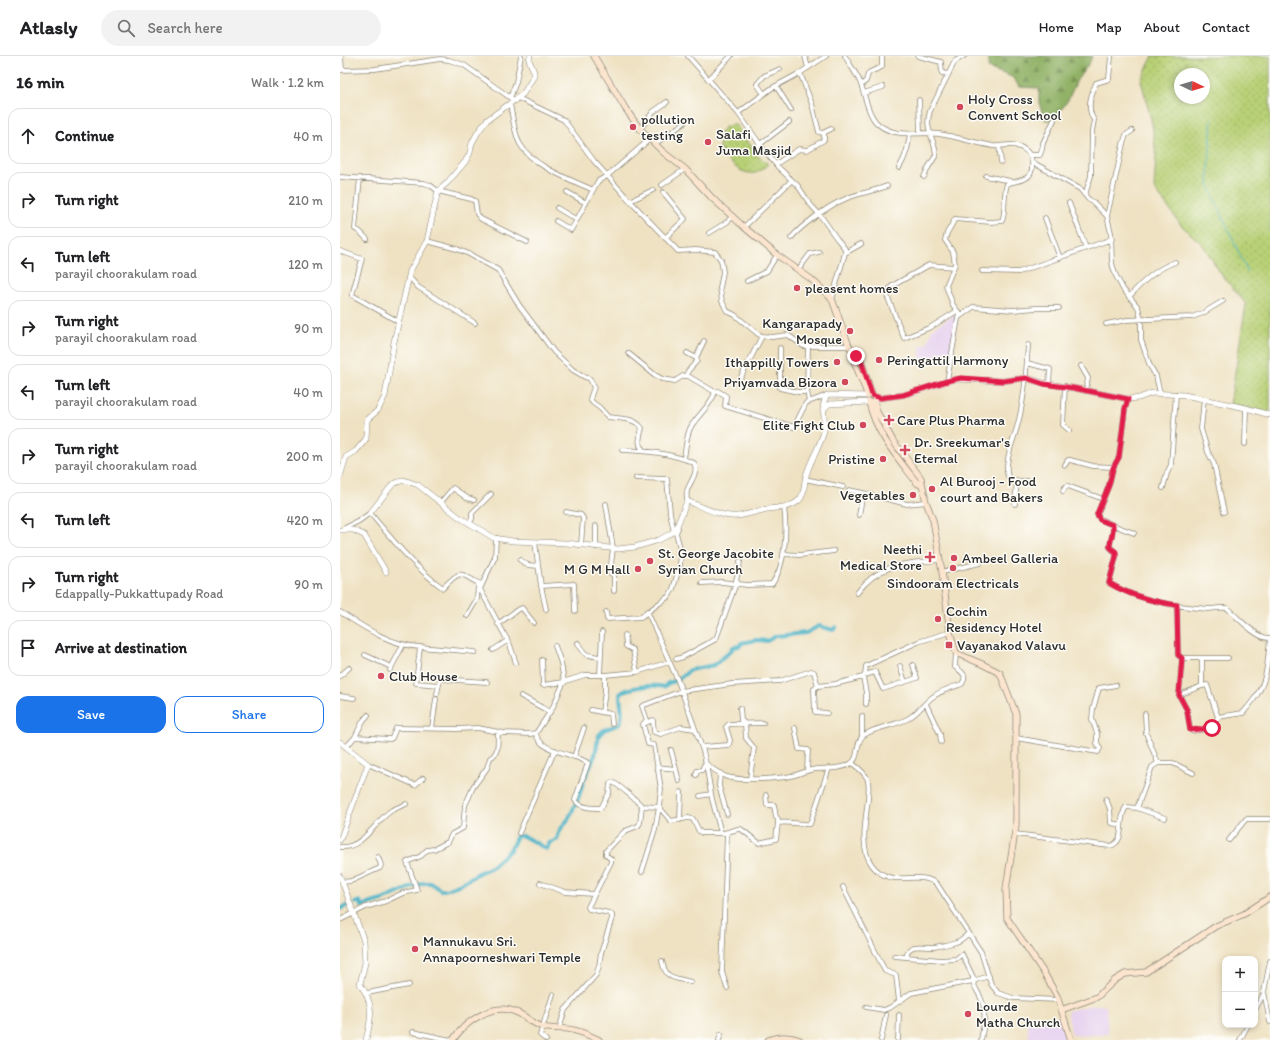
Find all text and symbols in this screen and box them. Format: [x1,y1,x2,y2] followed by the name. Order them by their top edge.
[101,10,381,46] search box
[20,16,77,39] text: Atlasly
[115,17,137,39] icon: search
[147,19,223,37] text: Search here
[1039,19,1074,36] text: Home
[1096,19,1122,36] text: Map
[1144,19,1180,36] text: About
[1202,19,1250,36] text: Contact
[1174,68,1210,104] north arrow
[16,72,64,92] text: 16 min
[251,75,324,90] text: Walk · 1.2 km
[968,91,1062,124] place label: Holy Cross Convent School
[955,102,965,112] marker: Holy Cross Convent School
[641,111,695,144] place label: pollution testing
[628,122,638,132] marker: pollution testing
[17,125,39,147] icon: ahead
[716,126,792,159] place label: Salafi Juma Masjid
[55,127,114,145] text: Continue
[293,129,323,144] text: 40 m
[703,137,713,147] marker: Salafi Juma Masjid
[17,189,39,211] icon: right
[55,191,119,209] text: Turn right
[288,193,323,208] text: 210 m
[55,248,110,266] text: Turn left
[17,253,39,275] icon: left
[288,257,323,272] text: 120 m
[55,266,197,281] text: parayil choorakulam road
[805,280,899,297] place label: pleasent homes
[792,283,802,293] marker: pleasent homes
[55,312,119,330] text: Turn right
[762,315,842,348] place label: Kangarapady Mosque
[17,317,39,339] icon: right
[294,321,323,336] text: 90 m
[845,326,855,336] marker: Kangarapady Mosque
[55,330,197,345] text: parayil choorakulam road
[847,347,865,365] route end
[887,352,1009,369] place label: Peringattil Harmony
[725,354,829,371] place label: Ithappilly Towers
[874,355,884,365] marker: Peringattil Harmony
[832,357,842,367] marker: Ithappilly Towers
[724,374,838,391] place label: Priyamvada Bizora
[55,376,110,394] text: Turn left
[840,377,850,387] marker: Priyamvada Bizora
[17,381,39,403] icon: left
[293,385,323,400] text: 40 m
[55,394,197,409] text: parayil choorakulam road
[897,412,1005,429] place label: Care Plus Pharma
[884,415,894,425] marker: Care Plus Pharma
[763,417,855,434] place label: Elite Fight Club
[858,420,868,430] marker: Elite Fight Club
[914,434,1010,467] place label: Dr. Sreekumar's Eternal
[55,440,119,458] text: Turn right
[899,444,911,456] marker: Dr. Sreekumar's Eternal
[17,445,39,467] icon: right
[286,449,323,464] text: 200 m
[828,451,875,468] place label: Pristine
[878,454,888,464] marker: Pristine
[55,458,197,473] text: parayil choorakulam road
[940,473,1043,506] place label: Al Burooj - Food court and Bakers
[927,484,937,494] marker: Al Burooj - Food court and Bakers
[840,487,905,504] place label: Vegetables
[908,490,918,500] marker: Vegetables
[17,509,39,531] icon: left
[55,511,110,529] text: Turn left
[286,513,323,528] text: 420 m
[840,541,922,574] place label: Neethi Medical Store
[658,545,774,578] place label: St. George Jacobite Syrian Church
[962,550,1059,567] place label: Ambeel Galleria
[925,552,935,562] marker: Neethi Medical Store
[949,553,959,563] marker: Ambeel Galleria
[645,556,655,566] marker: St. George Jacobite Syrian Church
[564,561,630,578] place label: M G M Hall
[948,563,958,573] marker: Sindooram Electricals
[633,564,643,574] marker: M G M Hall
[55,568,119,586] text: Turn right
[17,573,39,595] icon: right
[887,575,1019,592] place label: Sindooram Electricals
[294,577,323,592] text: 90 m
[55,586,223,601] text: Edappally-Pukkattupady Road
[946,603,1042,636] place label: Cochin Residency Hotel
[933,614,943,624] marker: Cochin Residency Hotel
[17,637,39,659] icon: arrive
[957,637,1066,654] place label: Vayanakod Valavu
[55,639,187,657] text: Arrive at destination
[944,640,954,650] marker: Vayanakod Valavu
[389,668,458,685] place label: Club House
[376,671,386,681] marker: Club House
[16,696,166,733] button: Save
[174,696,324,733] button: Share
[1203,719,1221,737] route start
[423,933,581,966] place label: Mannukavu Sri. Annapoorneshwari Temple
[410,944,420,954] marker: Mannukavu Sri. Annapoorneshwari Temple
[1222,956,1258,1028] map controls
[1222,956,1258,992] button: +
[1222,992,1258,1028] button: −
[976,998,1061,1031] place label: Lourde Matha Church
[963,1009,973,1019] marker: Lourde Matha Church

